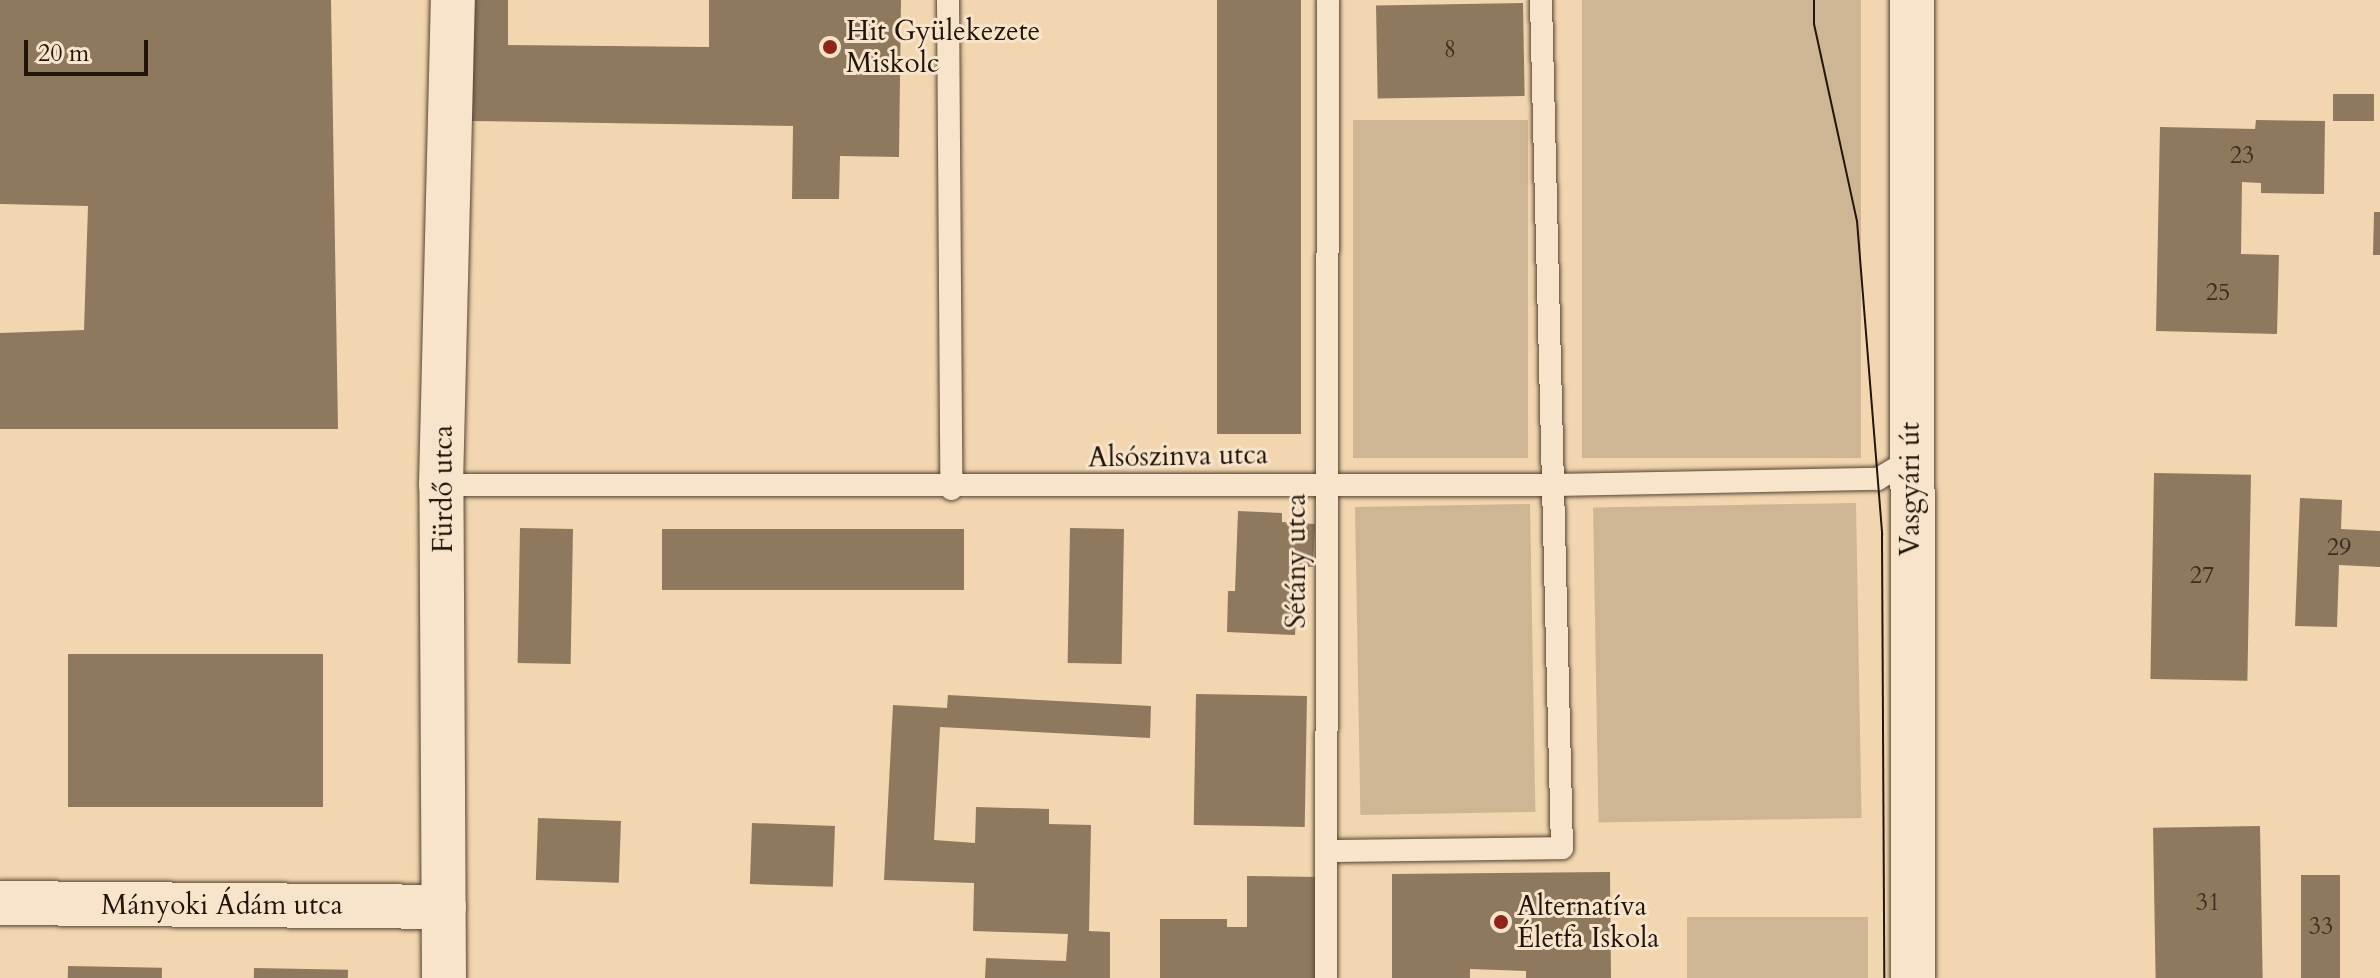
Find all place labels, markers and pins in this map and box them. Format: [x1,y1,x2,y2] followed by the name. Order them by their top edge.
[846,14,1040,80] place label: Hit Gyülekezete Miskolc
[821,38,839,56] marker: Hit Gyülekezete Miskolc
[1517,889,1659,955] place label: Alternatíva Életfa Iskola
[1492,913,1510,931] marker: Alternatíva Életfa Iskola

